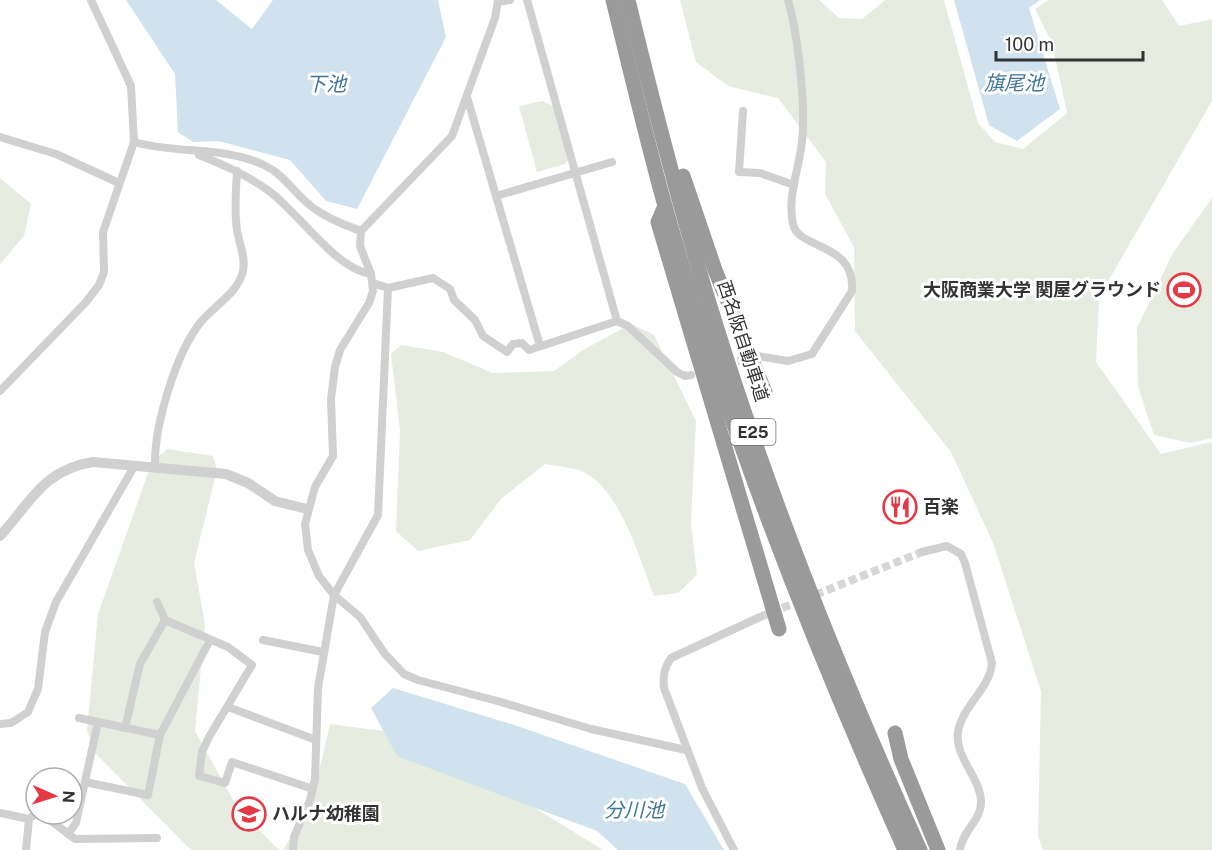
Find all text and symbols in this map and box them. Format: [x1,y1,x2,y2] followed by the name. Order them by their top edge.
[996,24,1143,62] scale bar
[1005,34,1054,55] text: 100 m
[984,71,1046,95] water label: 旗尾池
[306,72,348,96] water label: 下池
[1166,272,1202,308] sports icon: 大阪商業大学 関屋グラウンド
[714,278,773,404] street label: 西名阪自動車道
[923,279,1161,300] place label: 大阪商業大学 関屋グラウンド
[730,419,776,445] road number: E25
[882,489,918,525] restaurant icon: 百楽
[923,496,959,517] place label: 百楽
[24,766,84,826] north arrow
[59,790,78,804] text: N
[231,796,267,832] school or university icon: ハルナ幼稚園
[604,798,666,822] water label: 分川池
[272,803,380,824] place label: ハルナ幼稚園

